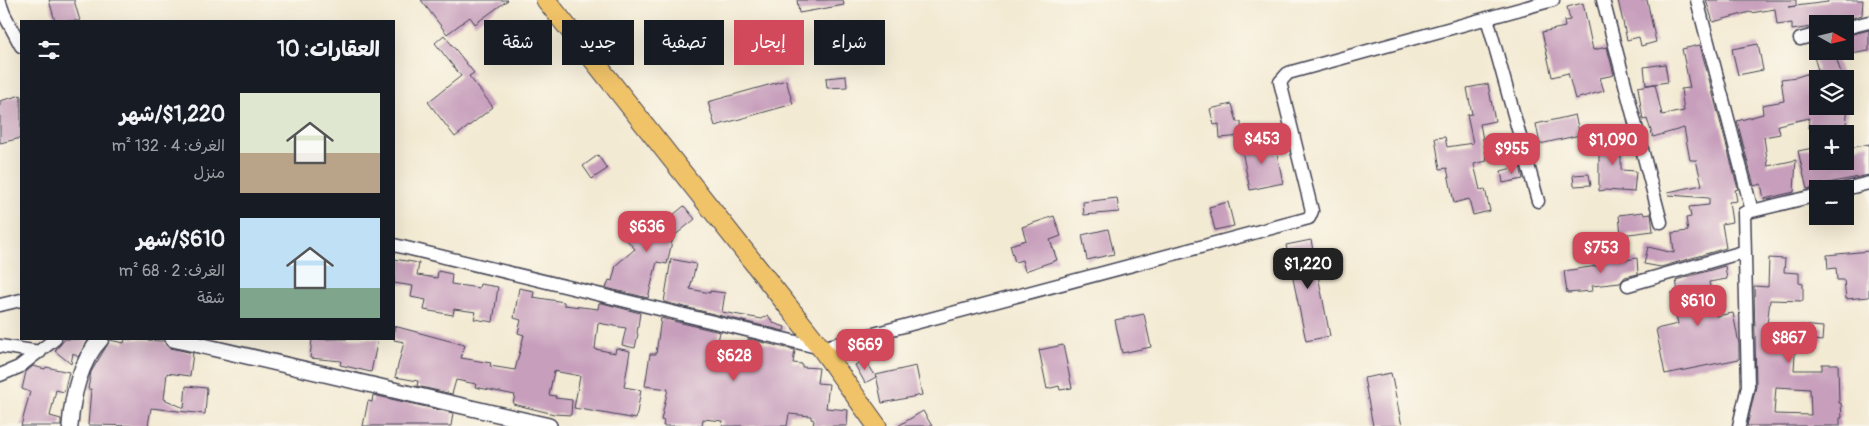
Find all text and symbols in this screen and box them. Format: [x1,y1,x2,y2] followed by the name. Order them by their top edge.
[1809,15,1854,60] north arrow
[1809,15,1854,225] map controls
[484,20,552,65] chip: شقة
[562,20,634,65] chip: جديد
[644,20,724,65] chip: تصفية
[734,20,804,65] chip: إيجار
[814,20,885,65] chip: شراء
[35,36,63,64] icon: filters
[277,36,380,63] text: العقارات: 10
[1809,70,1854,115] button: layers
[120,101,225,128] text: $1,220/شهر
[280,113,340,173] icon: home
[1232,122,1292,165] pin: $453
[1572,124,1654,166] pin: $1,090
[1809,125,1854,170] button: +
[1244,129,1280,149] text: $453
[1588,130,1638,150] text: $1,090
[1482,132,1542,175] pin: $955
[112,136,225,156] text: الغرف: 4 · 132 m²
[1495,139,1529,159] text: $955
[193,163,225,183] text: منزل
[1809,180,1854,225] button: −
[617,210,677,253] pin: $636
[629,217,665,237] text: $636
[136,226,225,253] text: $610/شهر
[1571,232,1631,274] pin: $753
[280,238,340,298] icon: home
[1584,238,1618,258] text: $753
[1267,248,1349,290] pin: $1,220
[1284,254,1332,274] text: $1,220
[119,261,225,281] text: الغرف: 2 · 68 m²
[1668,284,1728,327] pin: $610
[197,288,225,308] text: شقة
[1680,291,1716,311] text: $610
[1759,322,1819,364] pin: $867
[835,328,895,371] pin: $669
[1772,328,1806,348] text: $867
[847,335,883,355] text: $669
[704,340,764,382] pin: $628
[717,346,752,366] text: $628

